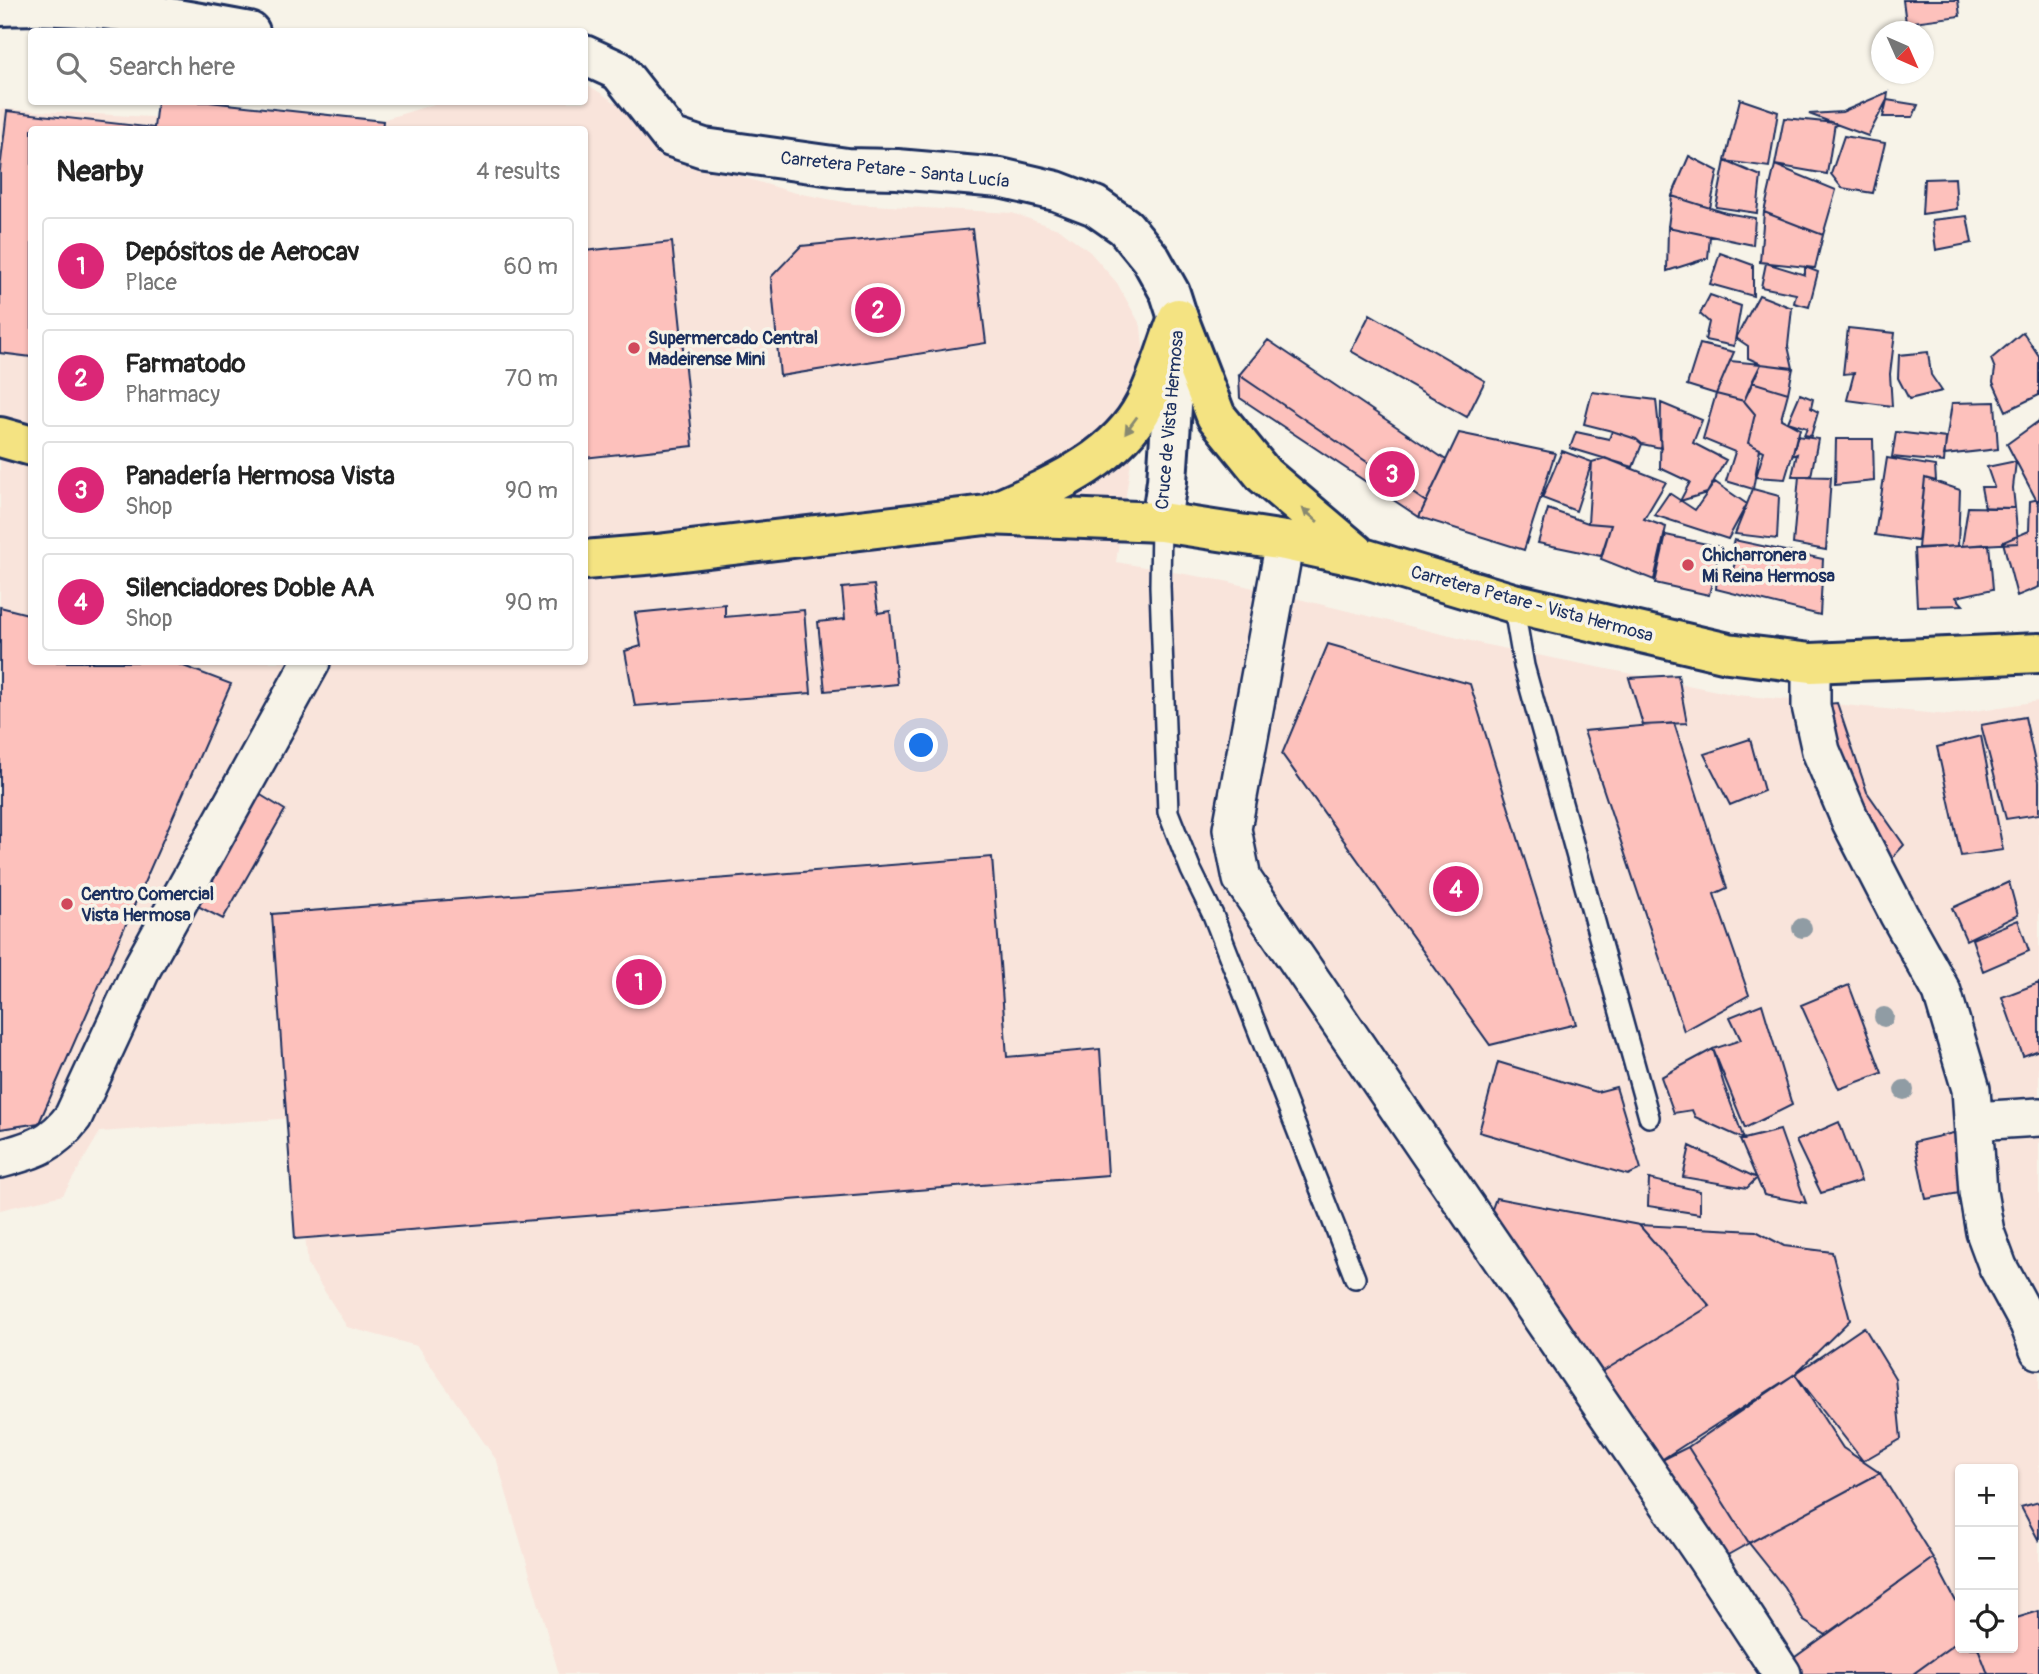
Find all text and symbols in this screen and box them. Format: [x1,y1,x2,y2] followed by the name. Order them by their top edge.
[1871,21,1934,84] north arrow
[28,28,588,105] search box
[52,48,90,86] icon: search
[108,51,235,83] text: Search here
[779,147,1011,193] street label: Carretera Petare - Santa Lucía
[56,153,143,190] text: Nearby
[476,157,560,186] text: 4 results
[125,236,359,268] text: Depósitos de Aerocav
[77,252,86,281] text: 1
[503,252,558,281] text: 60 m
[125,268,177,297] text: Place
[855,284,901,336] pin: 2
[648,327,818,371] place label: Supermercado Central Madeirense Mini
[1151,329,1189,511] street label: Cruce de Vista Hermosa
[626,340,642,356] marker: Supermercado Central Madeirense Mini
[125,348,246,380] text: Farmatodo
[75,364,87,393] text: 2
[505,364,558,393] text: 70 m
[125,380,220,409] text: Pharmacy
[1124,416,1138,434] one-way arrow
[1369,448,1415,500] pin: 3
[125,460,395,492] text: Panadería Hermosa Vista
[75,476,87,505] text: 3
[505,476,558,505] text: 90 m
[125,492,173,521] text: Shop
[1301,507,1319,523] one-way arrow
[1702,544,1836,588] place label: Chicharronera Mi Reina Hermosa
[1680,557,1696,573] marker: Chicharronera Mi Reina Hermosa
[1408,561,1656,647] street label: Carretera Petare - Vista Hermosa
[125,572,374,604] text: Silenciadores Doble AA
[74,588,88,617] text: 4
[505,588,558,617] text: 90 m
[125,604,173,633] text: Shop
[904,728,938,762] your location
[1433,863,1479,915] pin: 4
[81,883,214,927] place label: Centro Comercial Vista Hermosa
[59,896,75,912] marker: Centro Comercial Vista Hermosa
[616,956,662,1008] pin: 1
[1955,1464,2018,1653] map controls
[1955,1464,2018,1527] button: +
[1955,1527,2018,1590] button: −
[1955,1590,2018,1653] button: locate

